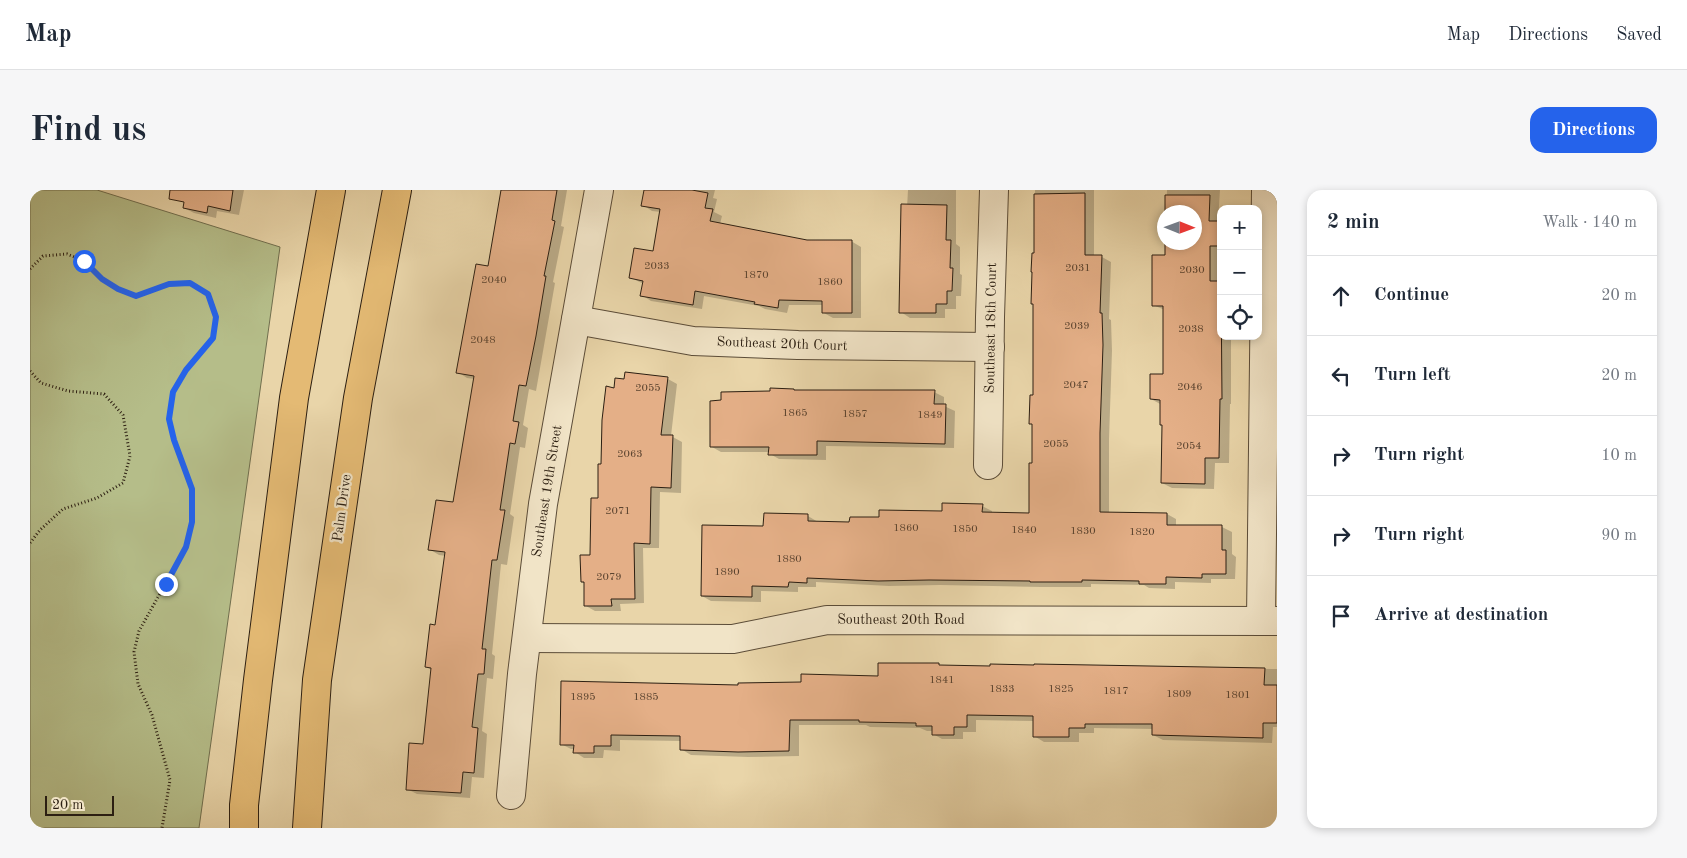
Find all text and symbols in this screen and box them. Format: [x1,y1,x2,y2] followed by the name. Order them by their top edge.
[25,23,72,47] text: Map
[1447,26,1480,44] text: Map
[1508,26,1588,44] text: Directions
[1616,26,1662,44] text: Saved
[1530,107,1657,153] button: Directions
[30,113,146,148] text: Find us
[1157,205,1202,250] north arrow
[1217,205,1262,340] map controls
[1217,205,1262,250] button: +
[1327,212,1380,233] text: 2 min
[1542,215,1637,231] text: Walk · 140 m
[73,250,96,273] route start
[1217,250,1262,295] button: −
[644,261,670,272] house number: 2033
[983,262,999,394] street label: Southeast 18th Court
[1065,263,1091,274] house number: 2031
[1179,265,1205,276] house number: 2030
[743,270,769,281] house number: 1870
[481,275,507,286] house number: 2040
[817,277,843,288] house number: 1860
[1327,282,1355,310] icon: ahead
[1374,286,1449,305] text: Continue
[1601,288,1637,304] text: 20 m
[1217,295,1262,340] button: locate
[1064,321,1090,332] house number: 2039
[1178,324,1204,335] house number: 2038
[470,335,496,346] house number: 2048
[716,335,848,353] street label: Southeast 20th Court
[1327,362,1355,390] icon: left
[1374,366,1451,385] text: Turn left
[1601,368,1637,384] text: 20 m
[1063,380,1089,391] house number: 2047
[1177,382,1203,393] house number: 2046
[635,383,661,394] house number: 2055
[782,408,808,419] house number: 1865
[842,409,868,420] house number: 1857
[917,410,943,421] house number: 1849
[530,424,564,558] street label: Southeast 19th Street
[1043,439,1069,450] house number: 2055
[1176,441,1202,452] house number: 2054
[1327,442,1355,470] icon: right
[1374,446,1464,465] text: Turn right
[1601,448,1637,464] text: 10 m
[617,449,643,460] house number: 2063
[330,473,354,543] street label: Palm Drive
[605,506,631,517] house number: 2071
[1327,522,1355,550] icon: right
[893,523,919,534] house number: 1860
[952,524,978,535] house number: 1850
[1011,525,1037,536] house number: 1840
[1070,526,1096,537] house number: 1830
[1374,526,1464,545] text: Turn right
[1129,527,1155,538] house number: 1820
[1601,528,1637,544] text: 90 m
[776,554,802,565] house number: 1880
[714,567,740,578] house number: 1890
[596,572,622,583] house number: 2079
[155,573,178,596] route end
[1327,602,1355,630] icon: arrive
[1374,606,1548,625] text: Arrive at destination
[837,613,965,627] street label: Southeast 20th Road
[929,675,955,686] house number: 1841
[989,684,1015,695] house number: 1833
[1048,684,1074,695] house number: 1825
[1103,686,1129,697] house number: 1817
[1166,689,1192,700] house number: 1809
[1225,690,1251,701] house number: 1801
[570,692,596,703] house number: 1895
[633,692,659,703] house number: 1885
[45,793,114,816] scale bar
[52,798,83,812] text: 20 m

